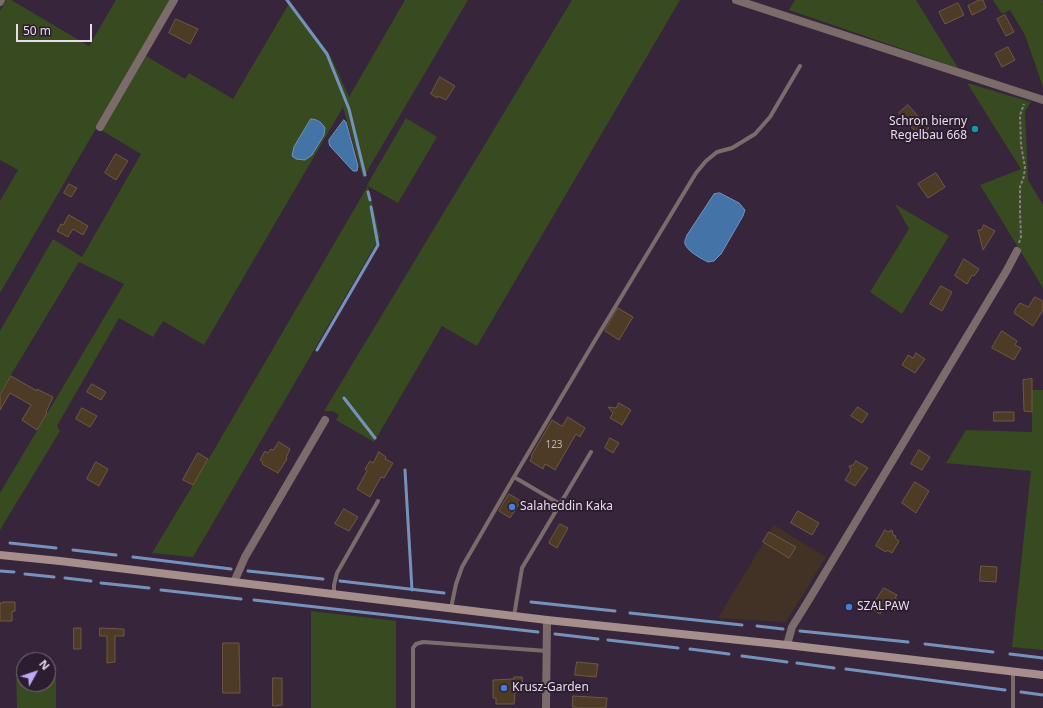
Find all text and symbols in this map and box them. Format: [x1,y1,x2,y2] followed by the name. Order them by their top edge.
[18,16,94,42] scale bar
[23,22,51,39] text: 50 m
[889,115,967,143] place label: Schron bierny Regelbau 668
[970,124,980,134] marker: Schron bierny Regelbau 668
[545,439,563,451] house number: 123
[520,500,613,514] place label: Salaheddin Kaka
[507,502,517,512] marker: Salaheddin Kaka
[857,600,909,614] place label: SZALPAW
[844,602,854,612] marker: SZALPAW
[16,652,56,692] north arrow
[36,656,53,673] text: N
[512,681,589,695] place label: Krusz-Garden
[499,683,509,693] marker: Krusz-Garden

